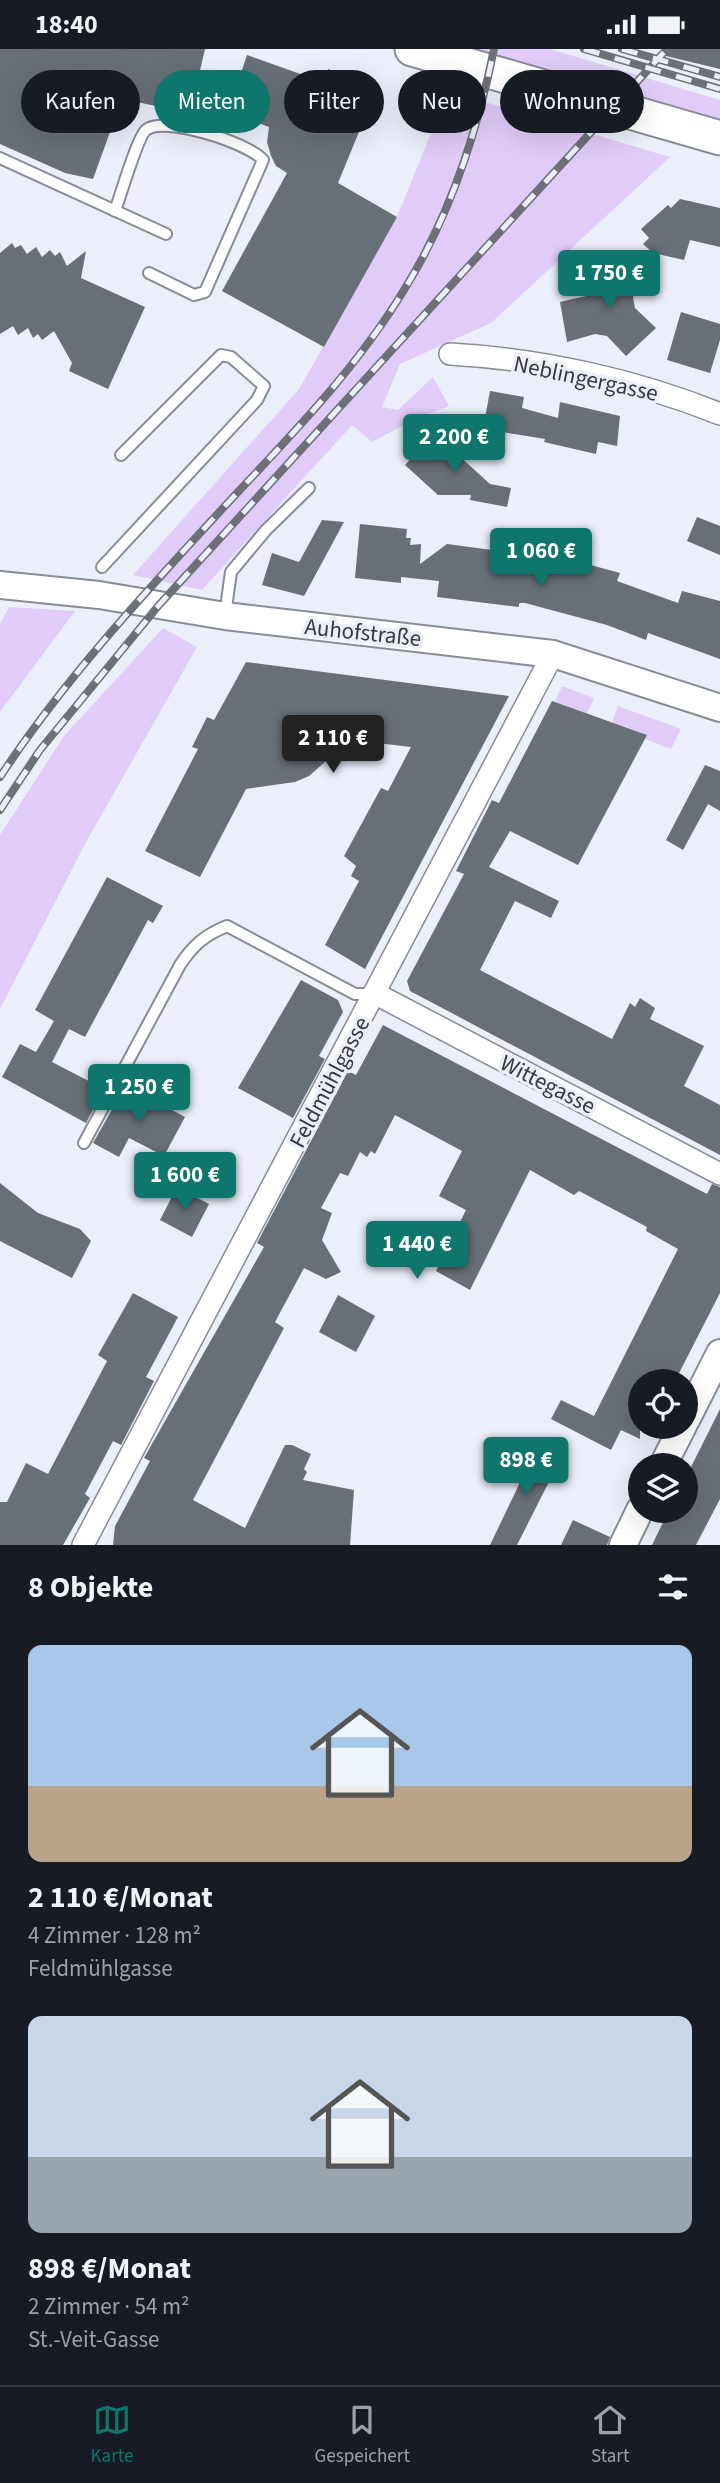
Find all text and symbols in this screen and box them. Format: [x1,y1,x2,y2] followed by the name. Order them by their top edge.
[35,6,98,43] text: 18:40
[21,70,140,133] chip: Kaufen
[154,70,270,133] chip: Mieten
[284,70,384,133] chip: Filter
[398,70,486,133] chip: Neu
[500,70,644,133] chip: Wohnung
[544,251,674,310] pin: 1 750 €
[574,256,644,289] text: 1 750 €
[511,347,661,410] street label: Neblingergasse
[389,415,519,474] pin: 2 200 €
[419,420,489,453] text: 2 200 €
[476,529,606,588] pin: 1 060 €
[506,534,576,567] text: 1 060 €
[303,610,423,655] street label: Auhofstraße
[268,715,398,775] pin: 2 110 €
[298,721,368,754] text: 2 110 €
[281,1011,378,1154] street label: Feldmühlgasse
[494,1046,601,1123] street label: Wittegasse
[74,1065,204,1124] pin: 1 250 €
[104,1070,174,1103] text: 1 250 €
[120,1153,250,1212] pin: 1 600 €
[150,1158,220,1191] text: 1 600 €
[352,1221,482,1281] pin: 1 440 €
[382,1227,452,1260] text: 1 440 €
[628,1369,698,1523] map controls
[628,1369,698,1439] button: locate
[477,1437,575,1497] pin: 898 €
[499,1443,553,1476] text: 898 €
[628,1453,698,1523] button: layers
[28,1566,153,1609] text: 8 Objekte
[654,1568,692,1606] icon: filters
[297,1690,423,1816] icon: home
[28,1876,213,1919] text: 2 110 €/Monat
[28,1919,201,1952] text: 4 Zimmer · 128 m²
[28,1952,173,1985] text: Feldmühlgasse
[297,2061,423,2187] icon: home
[28,2247,191,2290] text: 898 €/Monat
[28,2290,190,2323] text: 2 Zimmer · 54 m²
[28,2323,159,2356] text: St.-Veit-Gasse
[91,2401,133,2470] tab: Karte
[315,2401,410,2470] tab: Gespeichert
[591,2401,629,2470] tab: Start

